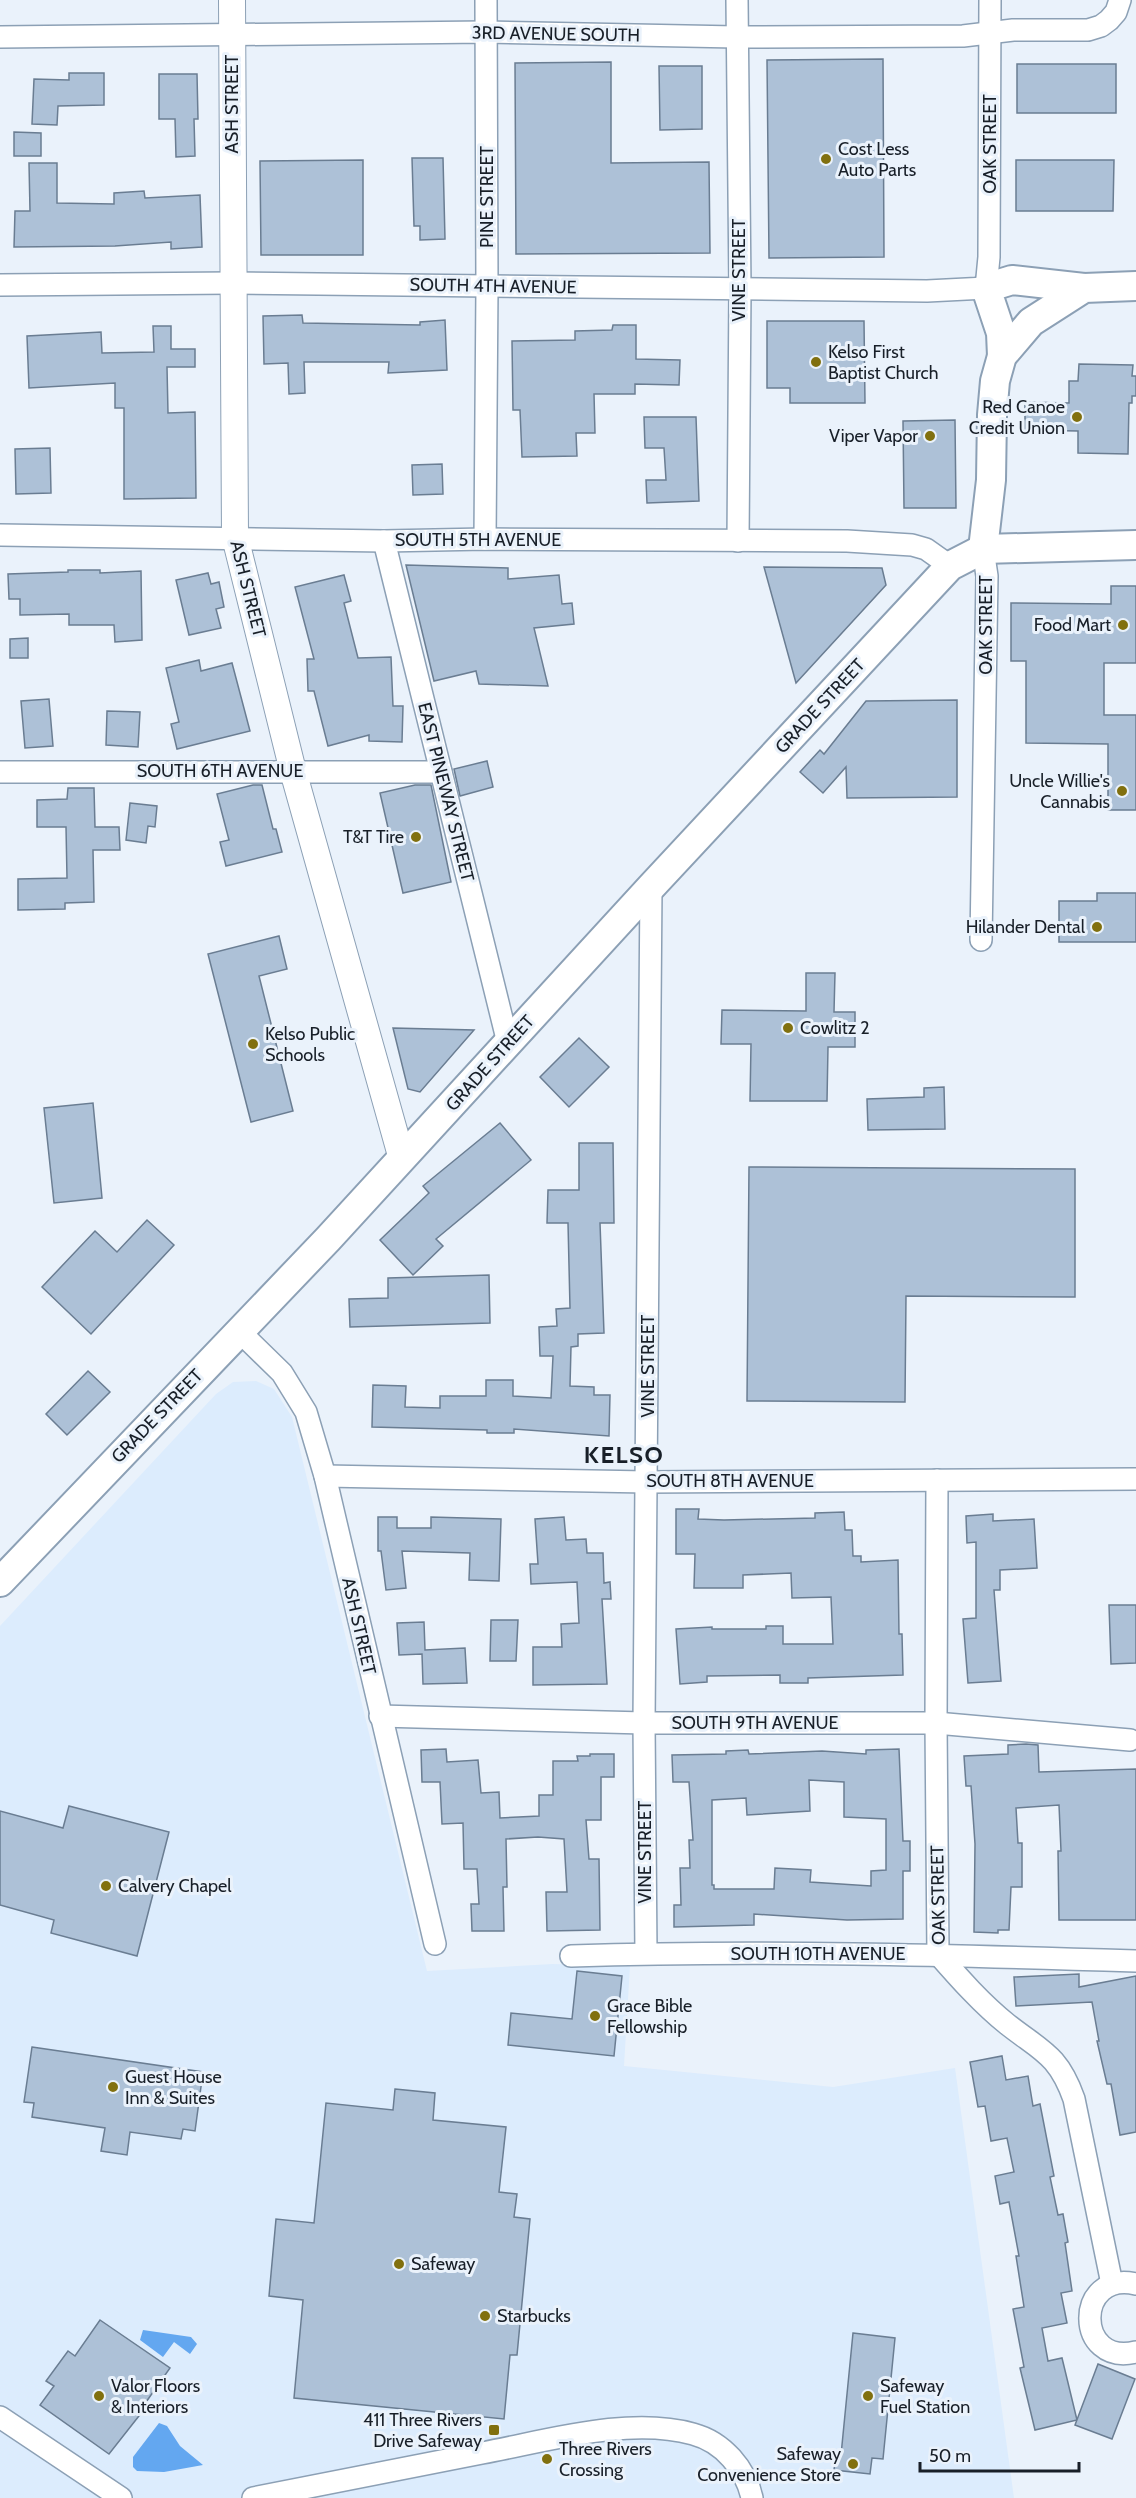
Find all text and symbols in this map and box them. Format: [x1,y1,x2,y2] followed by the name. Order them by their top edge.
[472,22,640,46] street label: 3RD AVENUE SOUTH
[221,54,243,153] street label: ASH STREET
[979,94,1001,194] street label: OAK STREET
[838,138,916,181] place label: Cost Less Auto Parts
[476,146,498,248] street label: PINE STREET
[819,152,833,166] marker: Cost Less Auto Parts
[728,218,750,321] street label: VINE STREET
[409,274,577,298] street label: SOUTH 4TH AVENUE
[828,341,938,384] place label: Kelso First Baptist Church
[809,355,823,369] marker: Kelso First Baptist Church
[969,396,1065,439] place label: Red Canoe Credit Union
[1070,410,1084,424] marker: Red Canoe Credit Union
[829,425,918,447] place label: Viper Vapor
[923,429,937,443] marker: Viper Vapor
[395,529,561,551] street label: SOUTH 5TH AVENUE
[225,538,271,640] street label: ASH STREET
[975,575,997,675] street label: OAK STREET
[1034,614,1111,636] place label: Food Mart
[1116,618,1130,632] marker: Food Mart
[770,654,870,758] street label: GRADE STREET
[413,700,479,884] street label: EAST PINEWAY STREET
[137,760,303,782] street label: SOUTH 6TH AVENUE
[1009,770,1110,813] place label: Uncle Willie's Cannabis
[1115,784,1129,798] marker: Uncle Willie's Cannabis
[343,826,404,848] place label: T&T Tire
[409,830,423,844] marker: T&T Tire
[966,916,1086,938] place label: Hilander Dental
[1090,920,1104,934] marker: Hilander Dental
[441,1010,539,1116] street label: GRADE STREET
[800,1017,870,1039] place label: Cowlitz 2
[781,1021,795,1035] marker: Cowlitz 2
[265,1023,355,1066] place label: Kelso Public Schools
[246,1037,260,1051] marker: Kelso Public Schools
[637,1314,659,1417] street label: VINE STREET
[107,1364,207,1467] street label: GRADE STREET
[584,1440,664,1469] district label: KELSO
[646,1470,814,1492] street label: SOUTH 8TH AVENUE
[337,1575,381,1677] street label: ASH STREET
[671,1712,839,1734] street label: SOUTH 9TH AVENUE
[634,1800,656,1903] street label: VINE STREET
[926,1845,950,1945] street label: OAK STREET
[118,1875,232,1897] place label: Calvery Chapel
[99,1879,113,1893] marker: Calvery Chapel
[730,1943,906,1965] street label: SOUTH 10TH AVENUE
[607,1995,692,2038] place label: Grace Bible Fellowship
[588,2009,602,2023] marker: Grace Bible Fellowship
[125,2066,222,2109] place label: Guest House Inn & Suites
[106,2080,120,2094] marker: Guest House Inn & Suites
[411,2253,475,2275] place label: Safeway
[392,2257,406,2271] marker: Safeway
[497,2305,571,2327] place label: Starbucks
[478,2309,492,2323] marker: Starbucks
[111,2375,200,2418] place label: Valor Floors & Interiors
[880,2375,970,2418] place label: Safeway Fuel Station
[92,2389,106,2403] marker: Valor Floors & Interiors
[861,2389,875,2403] marker: Safeway Fuel Station
[363,2409,482,2452] place label: 411 Three Rivers Drive Safeway
[487,2423,501,2437] marker: 411 Three Rivers Drive Safeway
[920,2435,1079,2473] scale bar
[559,2438,652,2481] place label: Three Rivers Crossing
[697,2443,841,2486] place label: Safeway Convenience Store
[929,2445,971,2467] text: 50 m
[540,2452,554,2466] marker: Three Rivers Crossing
[846,2457,860,2471] marker: Safeway Convenience Store

